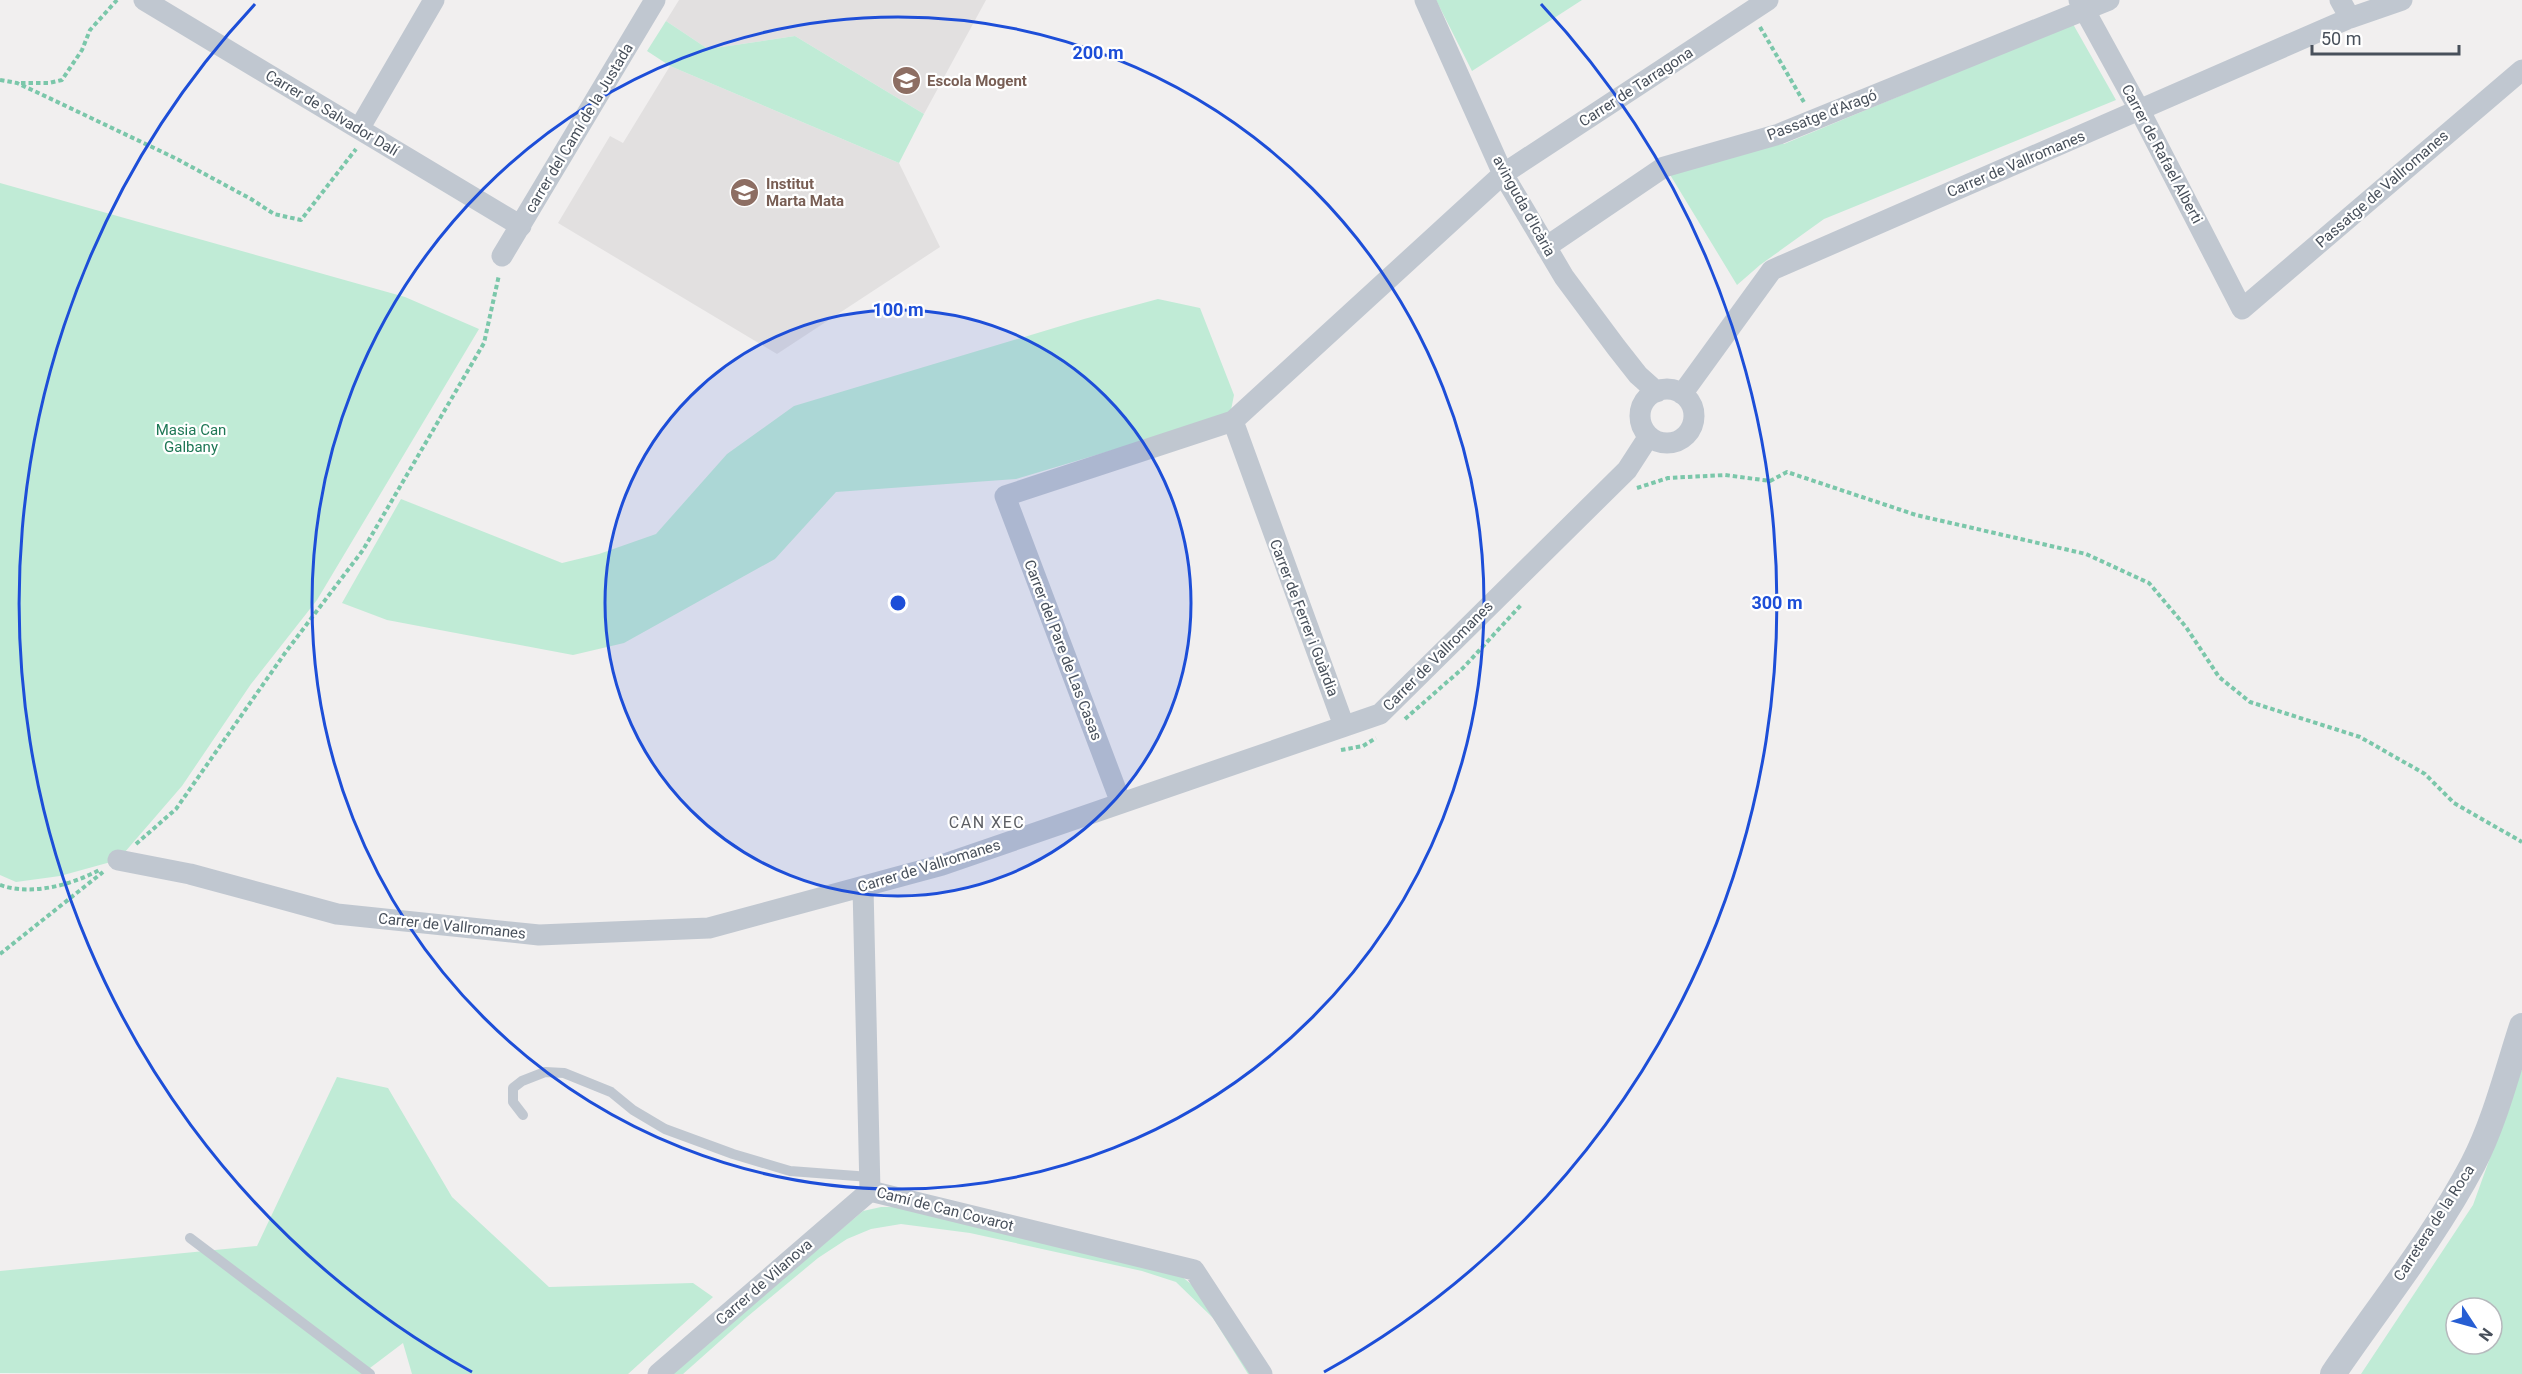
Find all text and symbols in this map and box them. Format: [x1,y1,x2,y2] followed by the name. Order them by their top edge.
[2312,18,2459,56] scale bar
[2321,28,2361,49] text: 50 m
[521,40,637,216] street label: carrer del Camí de la Justada
[1072,42,1124,63] text: 200 m
[1576,43,1696,131] street label: Carrer de Tarragona
[890,65,922,97] school or university icon: Escola Mogent
[262,66,403,161] street label: Carrer de Salvador Dalí
[927,72,1027,90] place label: Escola Mogent
[2118,81,2206,227] street label: Carrer de Rafael Alberti
[1765,86,1879,144] street label: Passatge d'Aragó
[1944,127,2088,201] street label: Carrer de Vallromanes
[2312,127,2452,251] street label: Passatge de Vallromanes
[1489,153,1559,259] street label: avinguda d'Icària
[766,175,844,210] place label: Institut Marta Mata
[729,177,761,209] school or university icon: Institut Marta Mata
[872,299,924,320] text: 100 m
[156,421,226,456] park label: Masia Can Galbany
[1266,537,1342,699] street label: Carrer de Ferrer i Guàrdia
[1020,557,1106,743] street label: Carrer del Pare de Las Casas
[1751,592,1803,613] text: 300 m
[888,593,908,613] centre of rings
[1379,597,1497,715] street label: Carrer de Vallromanes
[949,813,1025,832] district label: CAN XEC
[855,836,1003,896] street label: Carrer de Vallromanes
[377,909,527,943] street label: Carrer de Vallromanes
[2390,1162,2478,1284] street label: Carretera de la Roca
[875,1183,1015,1235] street label: Camí de Can Covarot
[712,1235,816,1329] street label: Carrer de Vilanova
[2444,1296,2504,1356] north arrow
[2475,1324,2497,1345] text: N

